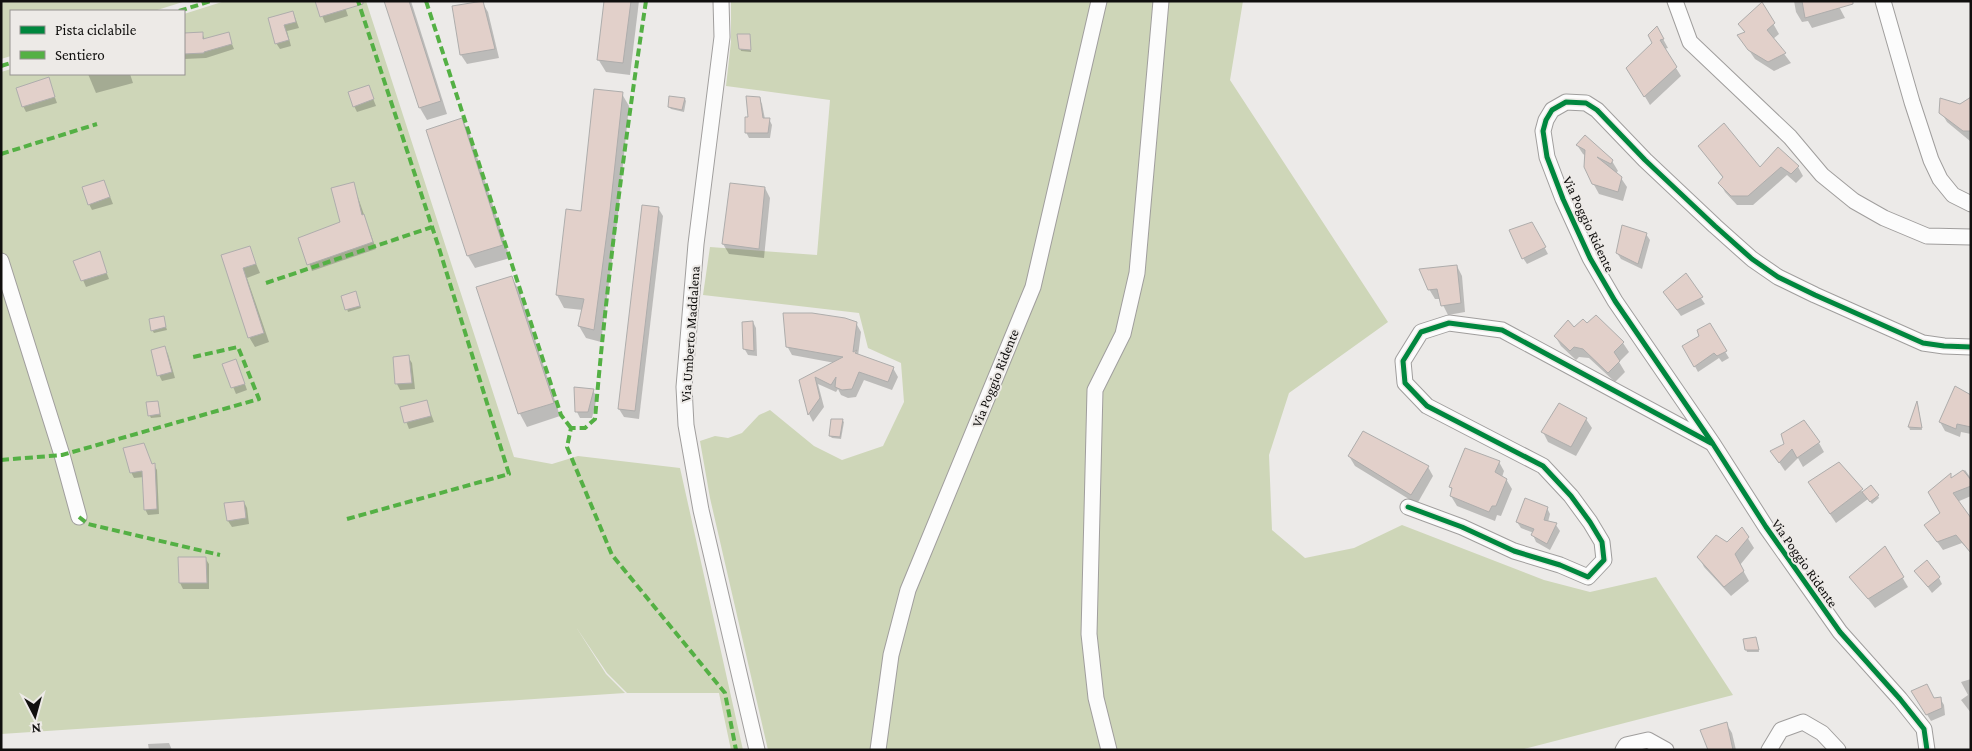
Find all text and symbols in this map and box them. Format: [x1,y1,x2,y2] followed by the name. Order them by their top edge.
[10,10,185,75] legend
[55,22,137,38] text: Pista ciclabile
[55,47,105,63] text: Sentiero
[1560,173,1618,275] street label: Via Poggio Ridente
[677,265,703,403] street label: Via Umberto Maddalena
[968,327,1022,429] street label: Via Poggio Ridente
[1769,516,1841,610] street label: Via Poggio Ridente
[10,691,60,741] north arrow
[30,720,42,737] text: N

